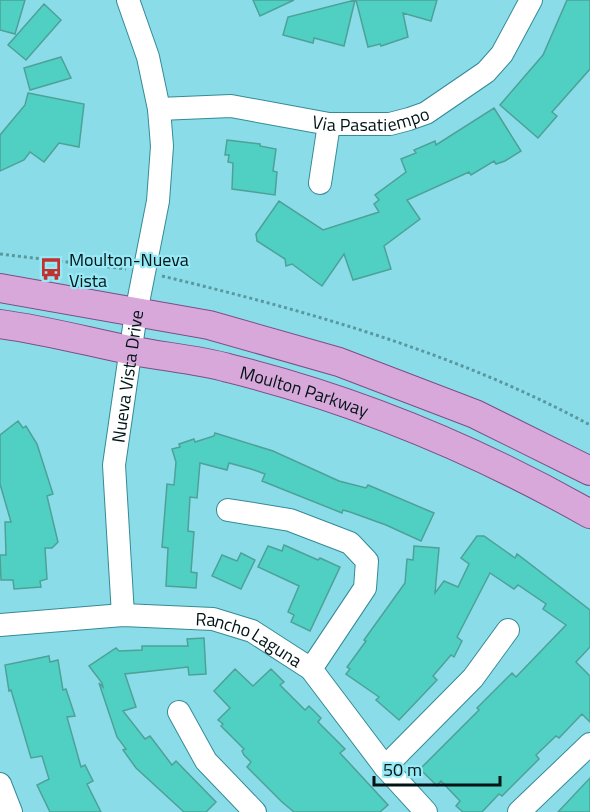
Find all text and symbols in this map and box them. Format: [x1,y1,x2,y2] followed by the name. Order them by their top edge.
[310,99,433,138] street label: Via Pasatiempo
[69,246,189,294] place label: Moulton-Nueva Vista
[38,256,64,282] bus stop icon: Moulton-Nueva Vista
[104,308,150,444] street label: Nueva Vista Drive
[237,358,373,424] street label: Moulton Parkway
[195,605,308,674] street label: Rancho Laguna
[374,749,500,787] scale bar
[383,756,422,783] text: 50 m

